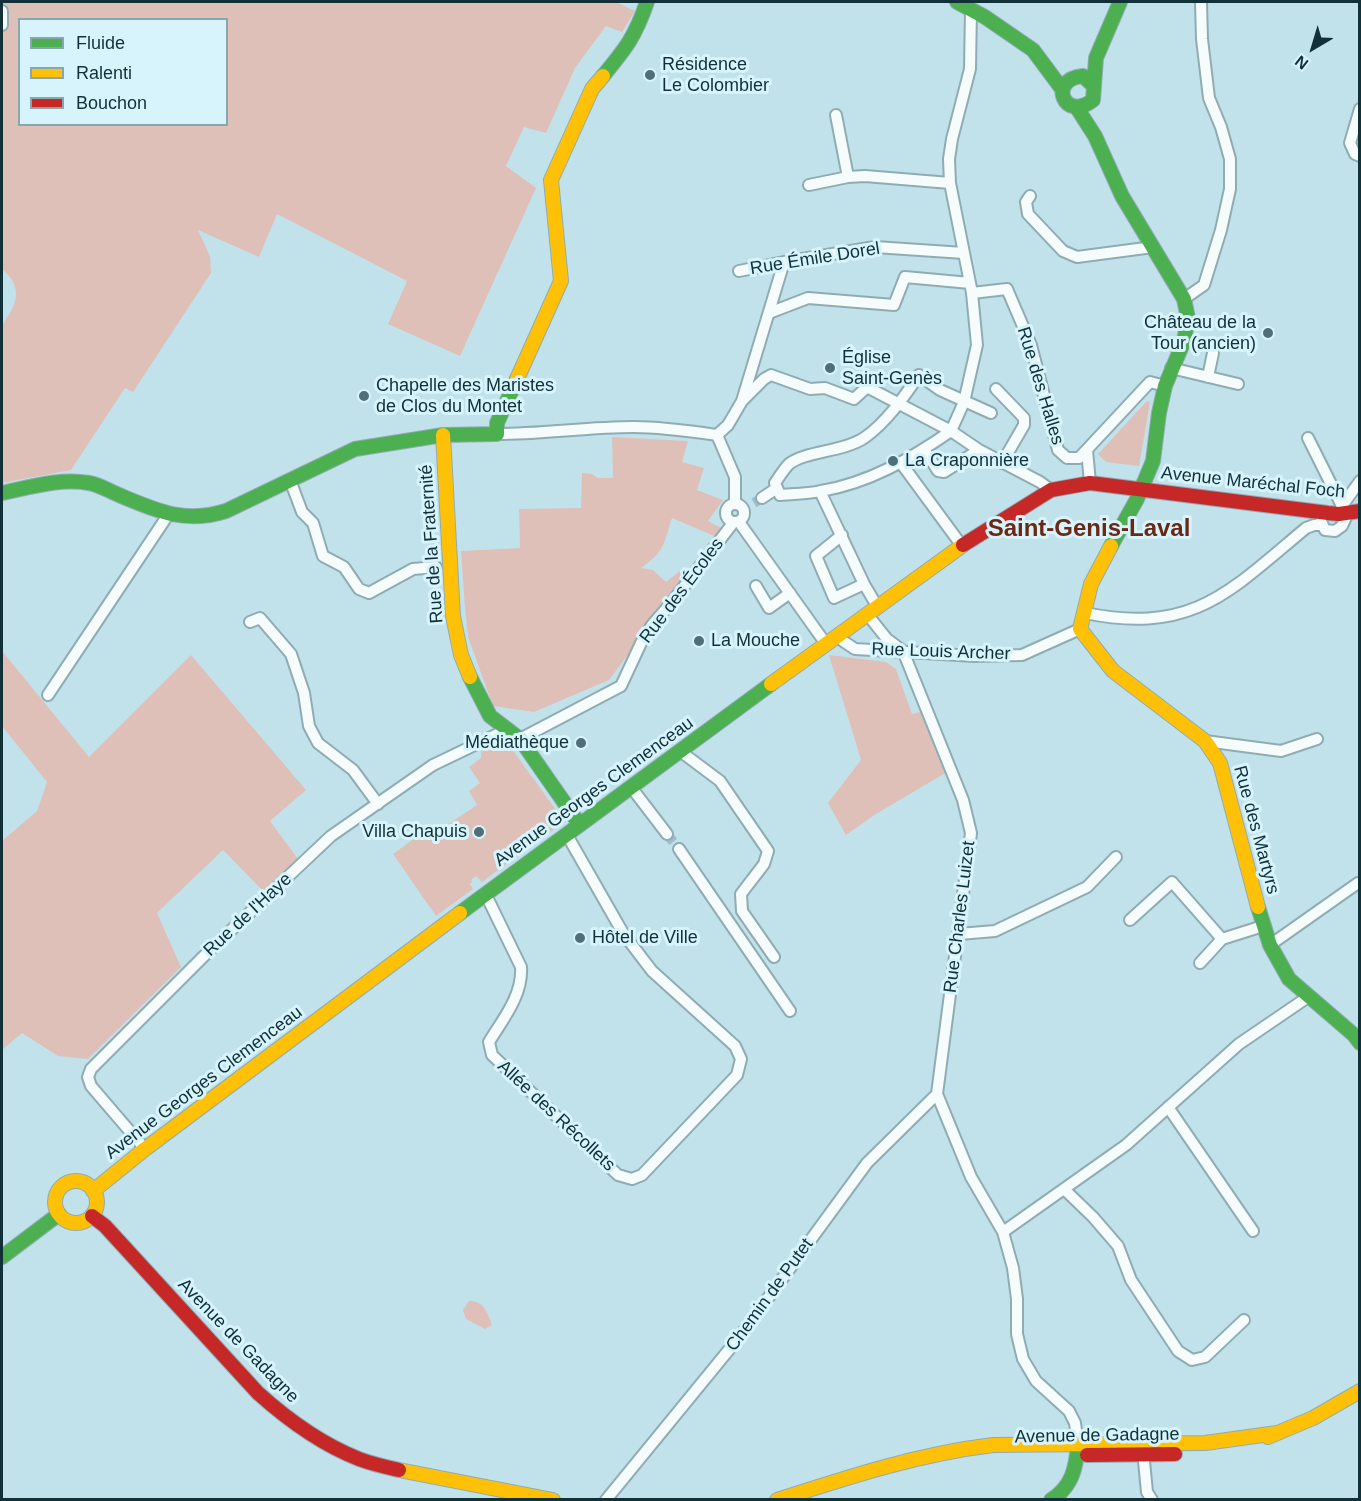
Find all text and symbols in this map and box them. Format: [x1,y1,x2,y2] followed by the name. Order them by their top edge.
[18,18,228,126] legend
[1283,18,1343,78] north arrow
[76,33,125,53] text: Fluide
[1292,52,1311,73] text: N
[662,54,769,97] place label: Résidence Le Colombier
[76,63,132,83] text: Ralenti
[643,68,657,82] marker: Résidence Le Colombier
[76,93,147,113] text: Bouchon
[749,238,881,280] street label: Rue Émile Dorel
[1144,312,1256,354] place label: Château de la Tour (ancien)
[1012,324,1068,448] street label: Rue des Halles
[1261,326,1275,340] marker: Château de la Tour (ancien)
[842,347,942,389] place label: Église Saint-Genès
[823,361,837,375] marker: Église Saint-Genès
[376,375,554,418] place label: Chapelle des Maristes de Clos du Montet
[357,389,371,403] marker: Chapelle des Maristes de Clos du Montet
[905,450,1029,472] place label: La Craponnière
[886,454,900,468] marker: La Craponnière
[1160,463,1346,503] street label: Avenue Maréchal Foch
[416,464,448,624] street label: Rue de la Fraternité
[988,515,1190,543] district label: Saint-Genis-Laval
[635,534,729,648] street label: Rue des Écoles
[711,630,800,652] place label: La Mouche
[692,634,706,648] marker: La Mouche
[871,639,1011,665] street label: Rue Louis Archer
[490,712,698,872] street label: Avenue Georges Clemenceau
[465,732,569,754] place label: Médiathèque
[574,736,588,750] marker: Médiathèque
[1228,763,1284,897] street label: Rue des Martyrs
[362,821,467,843] place label: Villa Chapuis
[472,825,486,839] marker: Villa Chapuis
[940,840,980,994] street label: Rue Charles Luizet
[199,869,297,961] street label: Rue de l'Haye
[592,927,698,949] place label: Hôtel de Ville
[573,931,587,945] marker: Hôtel de Ville
[101,1002,307,1164] street label: Avenue Georges Clemenceau
[493,1056,619,1176] street label: Allée des Récollets
[722,1234,818,1356] street label: Chemin de Putet
[173,1274,303,1408] street label: Avenue de Gadagne
[1014,1424,1180,1448] street label: Avenue de Gadagne

